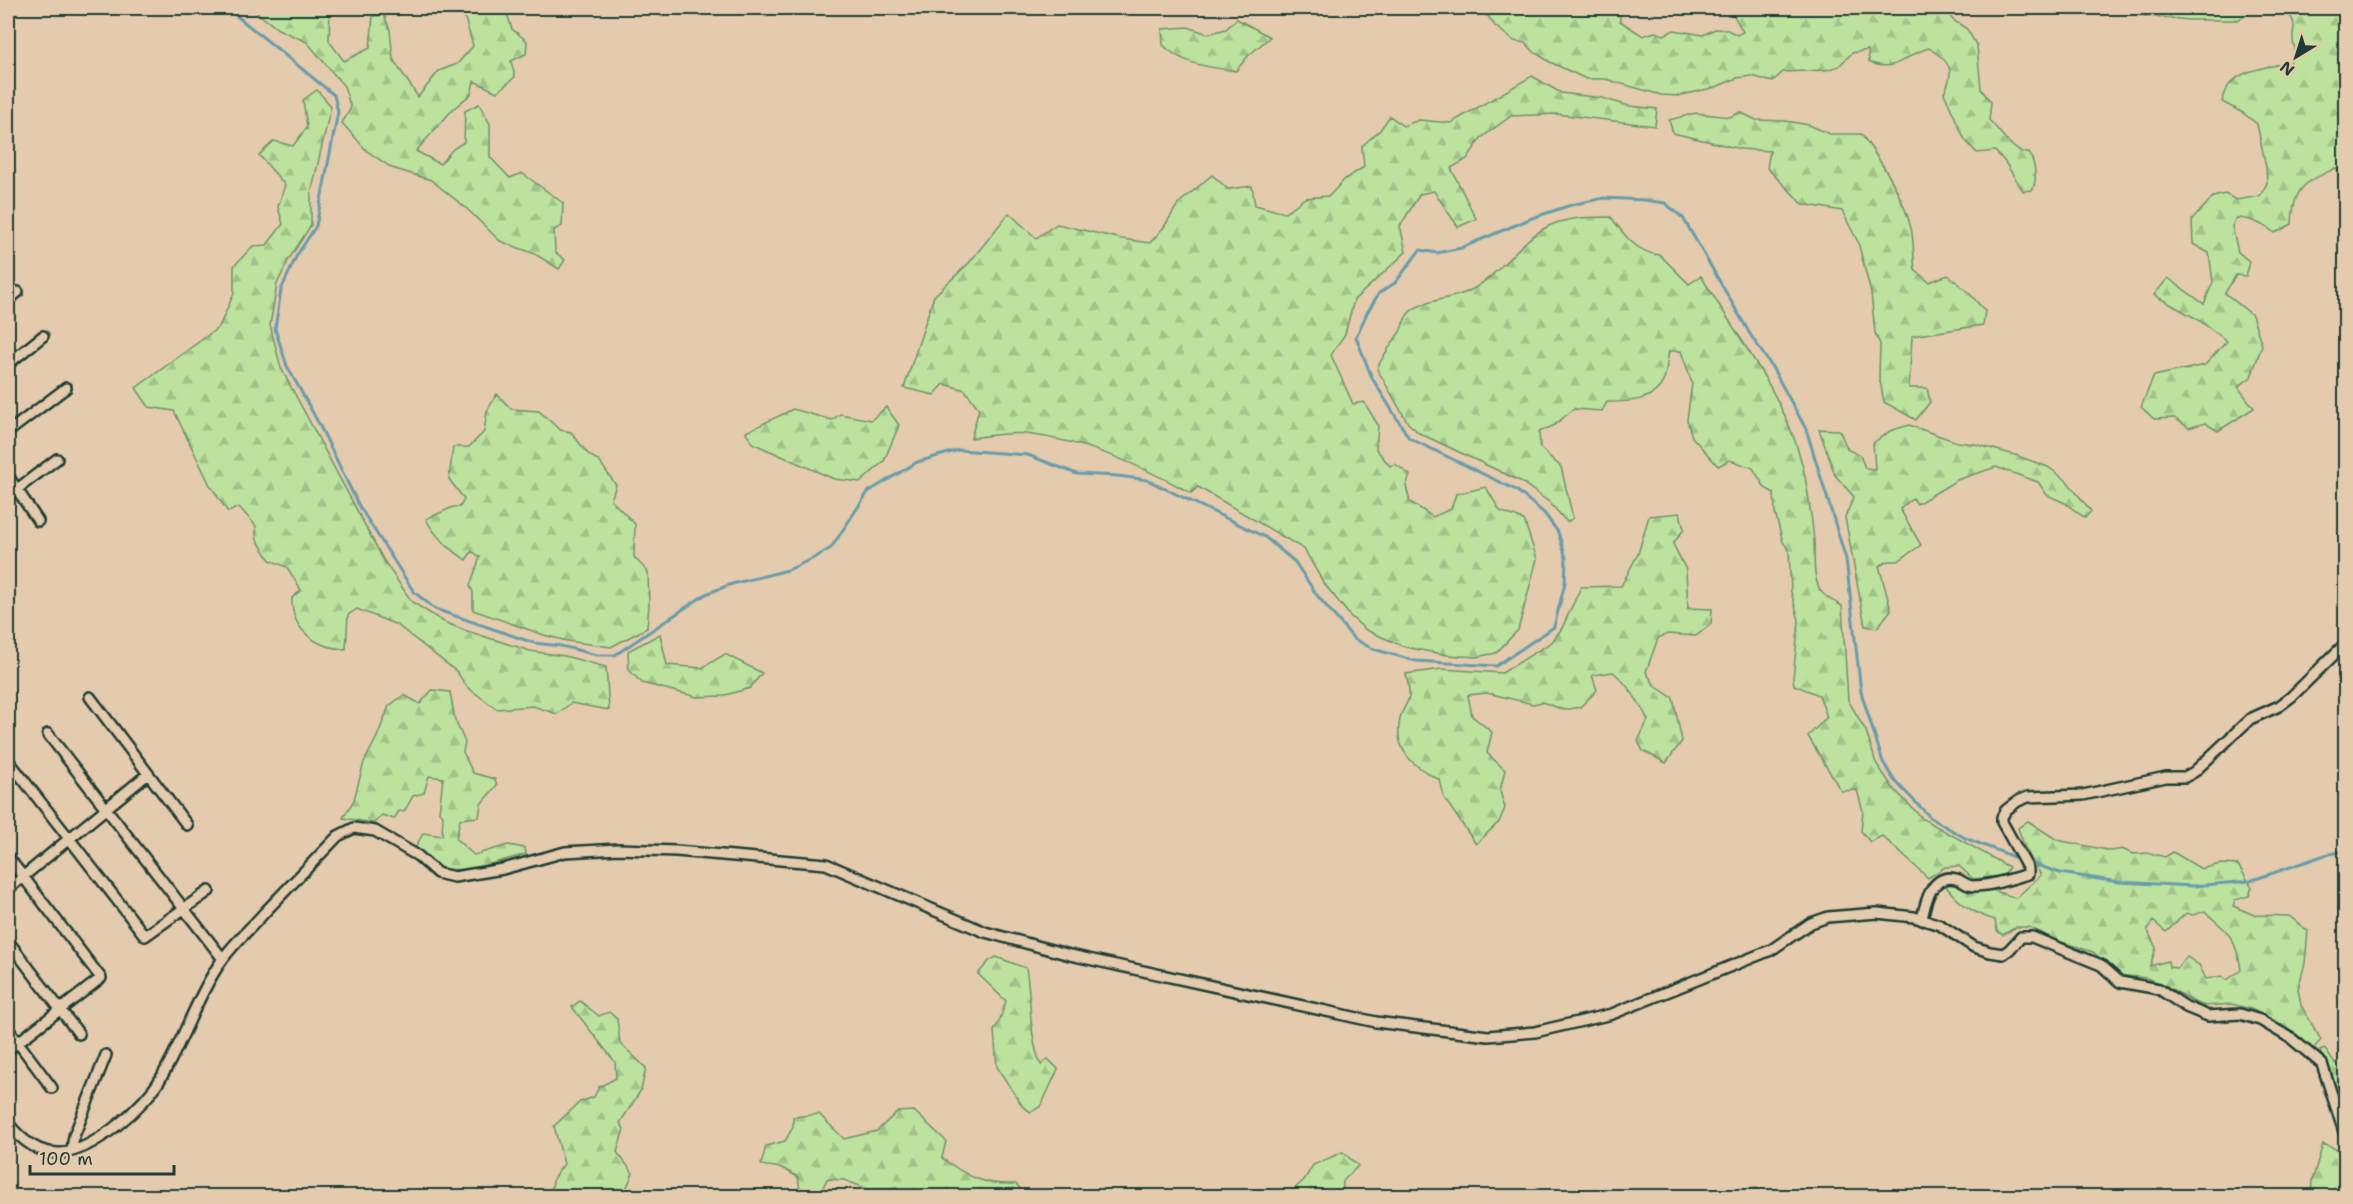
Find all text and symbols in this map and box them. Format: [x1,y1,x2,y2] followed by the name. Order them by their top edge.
[2266,27,2326,87] north arrow
[2276,56,2299,81] text: N
[30,1138,174,1176] scale bar
[39,1147,93,1171] text: 100 m

